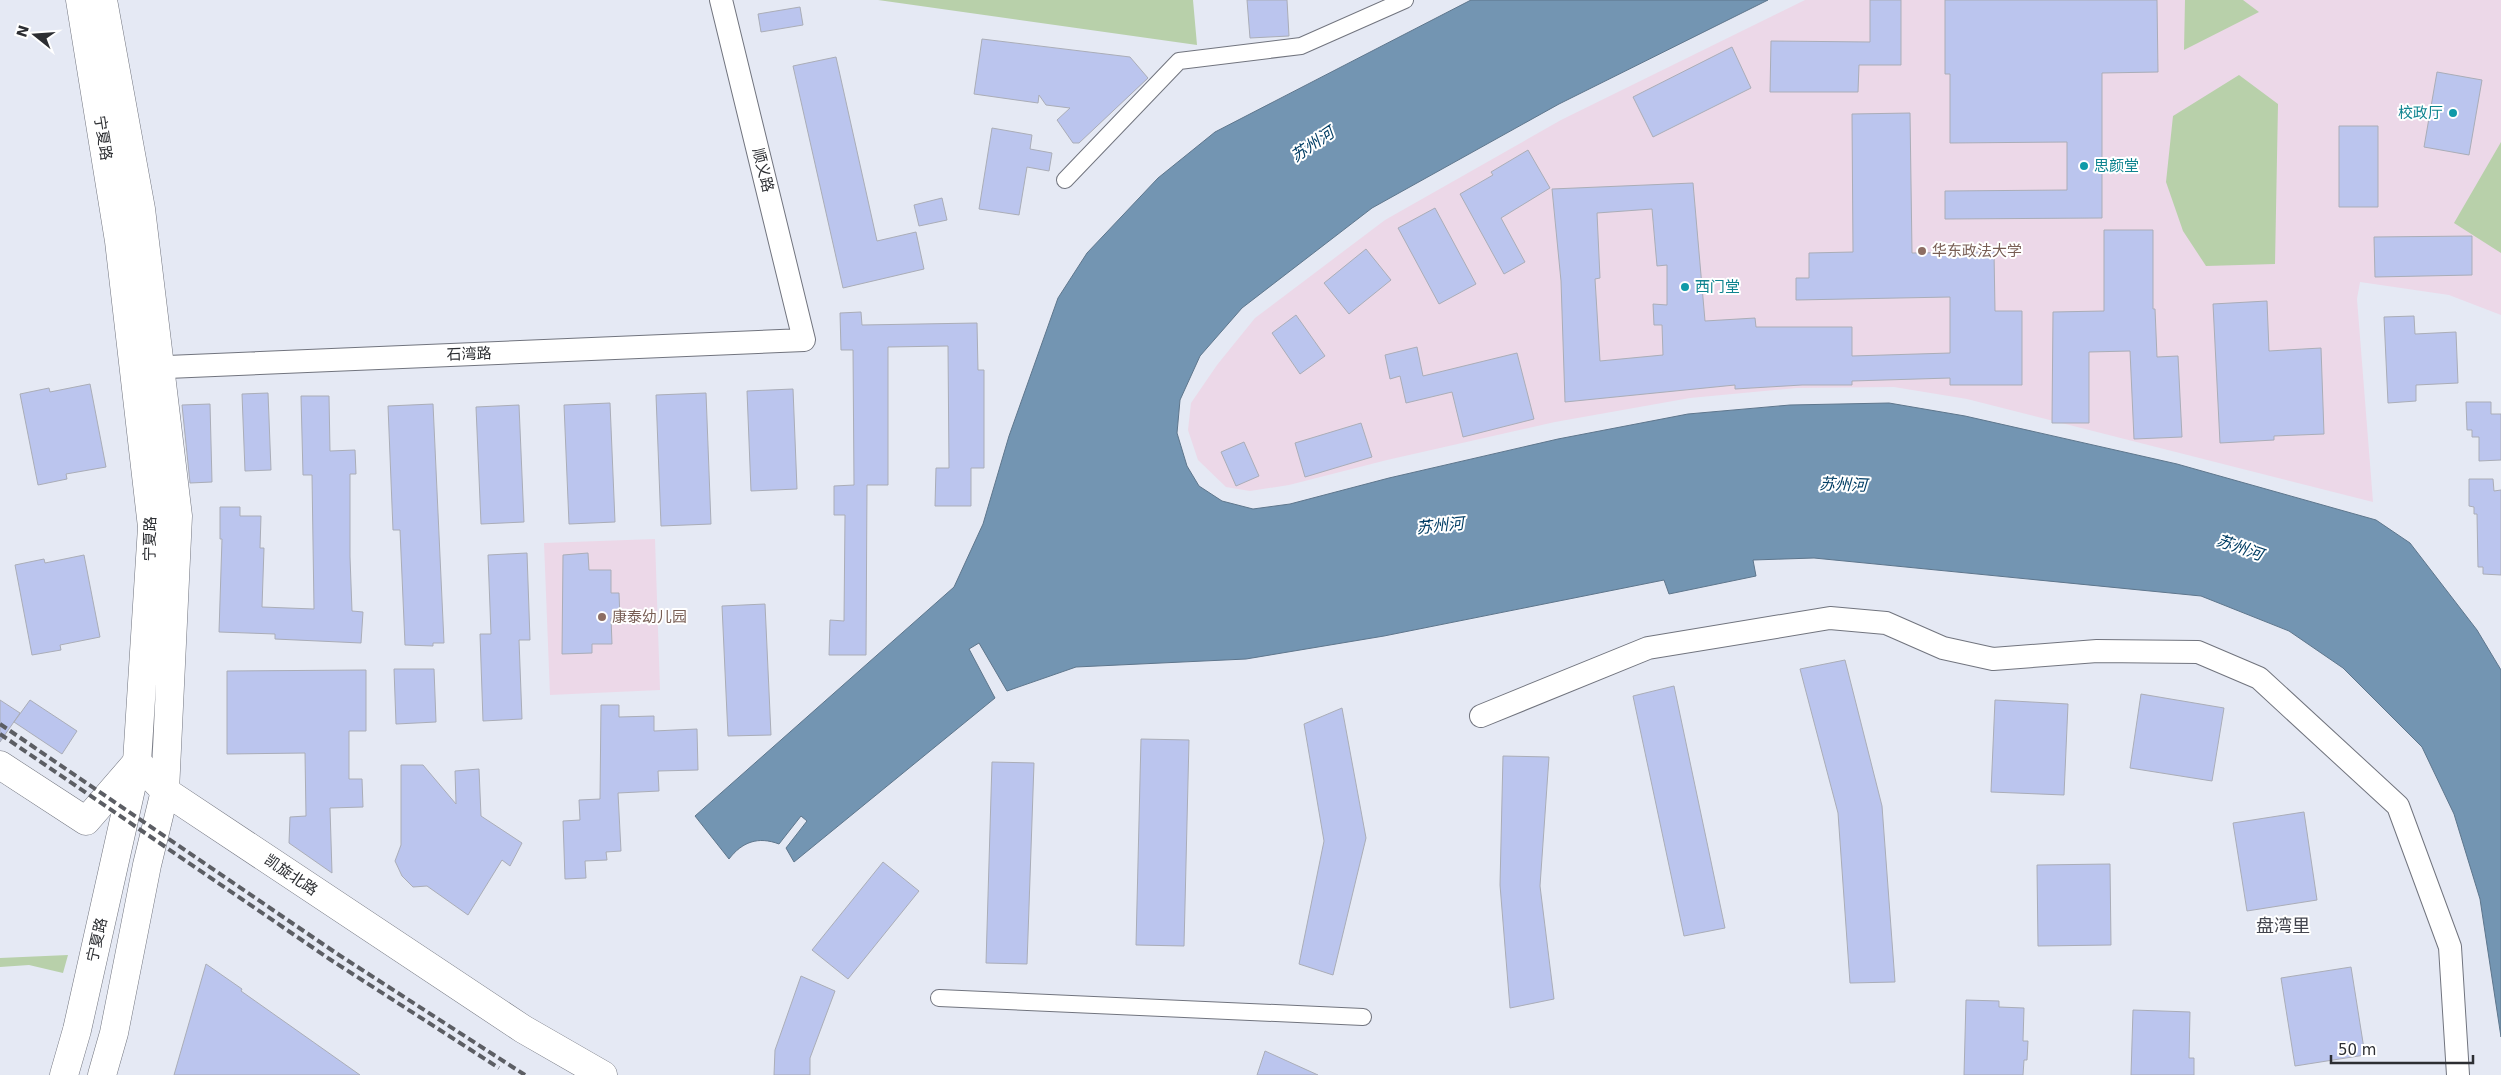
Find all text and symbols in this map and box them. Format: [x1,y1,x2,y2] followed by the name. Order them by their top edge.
[10,10,60,60] north arrow
[13,23,32,39] text: N
[2398,104,2443,122] place label: 校政厅
[2447,107,2459,119] marker: 校政厅
[91,114,115,162] street label: 宁夏路
[1287,121,1340,166] water label: 苏州河
[749,146,777,194] street label: 顺义路
[2094,157,2139,175] place label: 思颜堂
[2078,160,2090,172] marker: 思颜堂
[1932,242,2022,260] place label: 华东政法大学
[1916,245,1928,257] marker: 华东政法大学
[1695,278,1740,296] place label: 西门堂
[1679,281,1691,293] marker: 西门堂
[446,344,492,364] street label: 石湾路
[1819,474,1870,495] water label: 苏州河
[1415,513,1468,537] water label: 苏州河
[141,516,159,562] street label: 宁夏路
[2214,531,2268,565] water label: 苏州河
[612,608,687,626] place label: 康泰幼儿园
[596,611,608,623] marker: 康泰幼儿园
[261,851,321,899] street label: 凯旋北路
[2256,915,2310,936] district label: 盘湾里
[83,916,111,964] street label: 宁夏路
[2331,1032,2474,1064] scale bar
[2338,1041,2376,1059] text: 50 m

